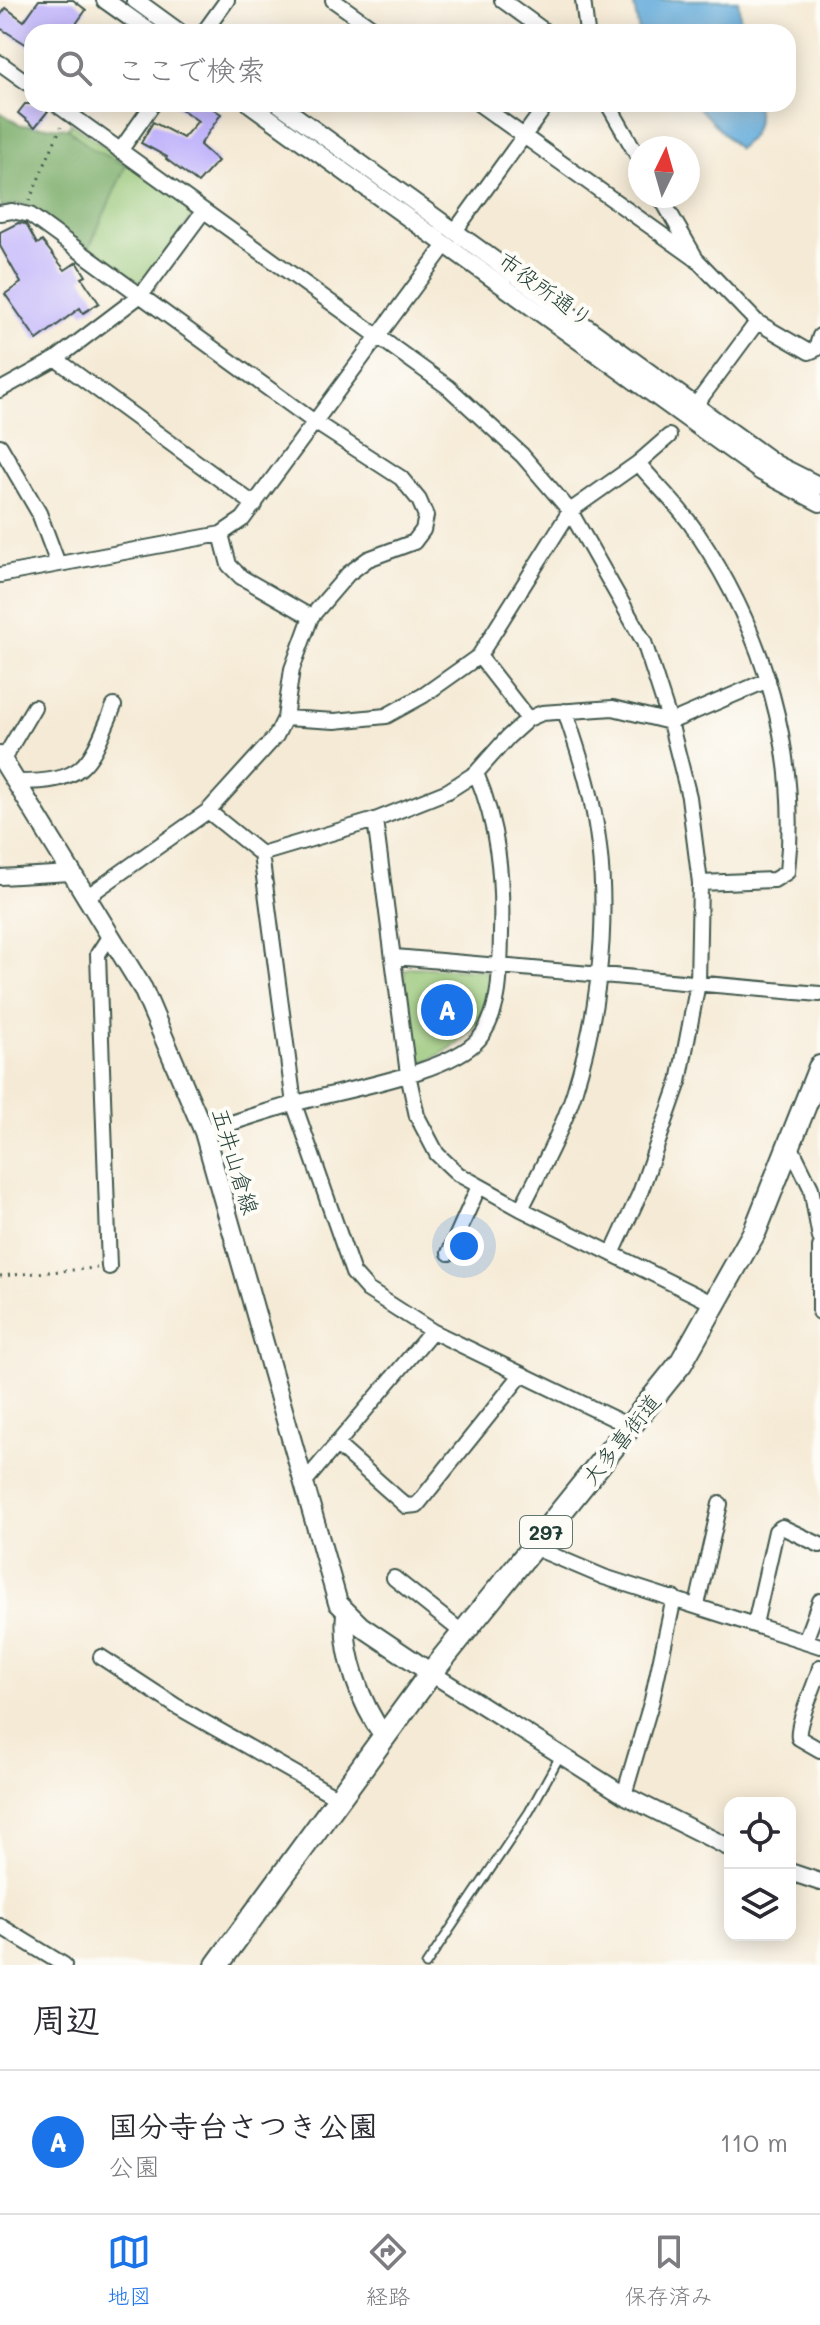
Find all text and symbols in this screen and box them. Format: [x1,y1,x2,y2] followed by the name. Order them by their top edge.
[24,24,796,112] search box
[52,46,96,90] icon: search
[116,49,266,89] text: ここで検索
[628,136,700,208] north arrow
[493,245,599,333] street label: 市役所通り
[421,980,473,1040] pin: A
[206,1104,266,1218] street label: 五井山倉線
[444,1226,484,1266] your location
[575,1387,667,1491] street label: 大多喜街道
[520,1516,572,1548] road number: 297
[724,1797,796,1941] map controls
[724,1797,796,1869] button: locate
[724,1869,796,1941] button: layers
[32,1996,100,2041] text: 周辺
[108,2105,378,2145] text: 国分寺台さつき公園
[49,2125,67,2159] text: A
[720,2125,788,2159] text: 110 m
[108,2149,160,2183] text: 公園
[107,2230,151,2310] tab: 地図
[366,2230,410,2310] tab: 経路
[625,2230,713,2310] tab: 保存済み

